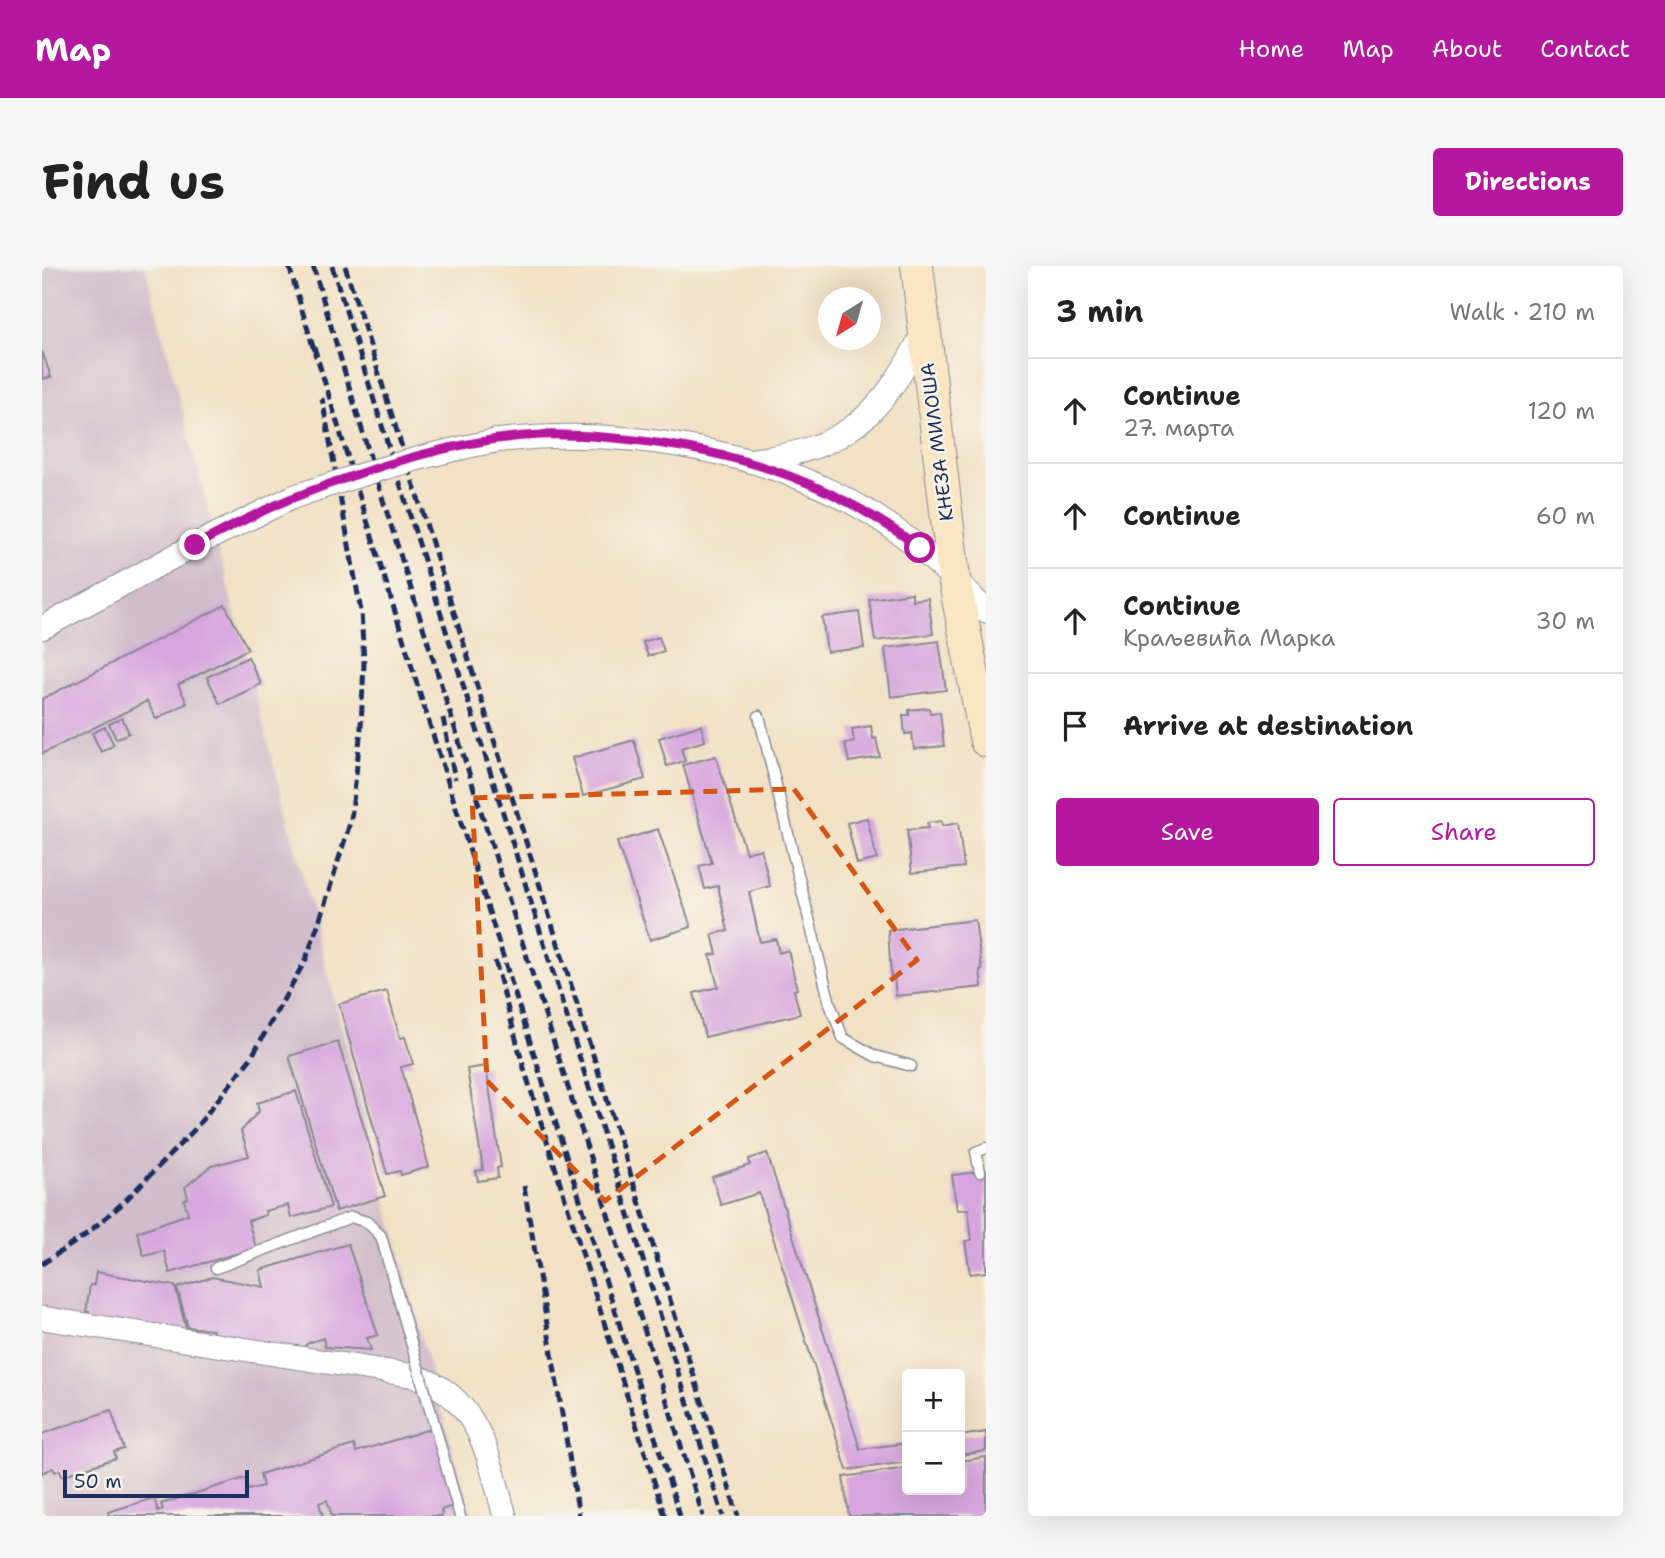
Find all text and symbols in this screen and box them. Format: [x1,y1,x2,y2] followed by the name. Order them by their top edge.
[35,27,111,72] text: Map
[1238,33,1304,65] text: Home
[1342,33,1394,65] text: Map
[1432,33,1502,65] text: About
[1540,33,1630,65] text: Contact
[1433,148,1623,216] button: Directions
[42,149,225,215] text: Find us
[818,287,881,350] north arrow
[1056,291,1143,332] text: 3 min
[1450,297,1595,327] text: Walk · 210 m
[915,361,959,523] street label: КНЕЗА МИЛОША
[1123,378,1241,413] text: Continue
[1056,392,1094,430] icon: ahead
[1527,396,1595,426] text: 120 m
[1123,413,1234,443] text: 27. марта
[1056,497,1094,535] icon: ahead
[1123,498,1241,533] text: Continue
[1536,501,1595,531] text: 60 m
[179,529,210,560] route end
[904,532,935,563] route start
[1123,588,1241,623] text: Continue
[1056,602,1094,640] icon: ahead
[1536,606,1595,636] text: 30 m
[1123,623,1335,653] text: Краљевића Марка
[1056,707,1094,745] icon: arrive
[1123,708,1413,743] text: Arrive at destination
[1056,798,1319,866] button: Save
[1333,798,1595,866] button: Share
[902,1369,965,1495] map controls
[902,1369,965,1432] button: +
[902,1432,965,1495] button: −
[63,1467,248,1499] scale bar
[74,1469,122,1494] text: 50 m

